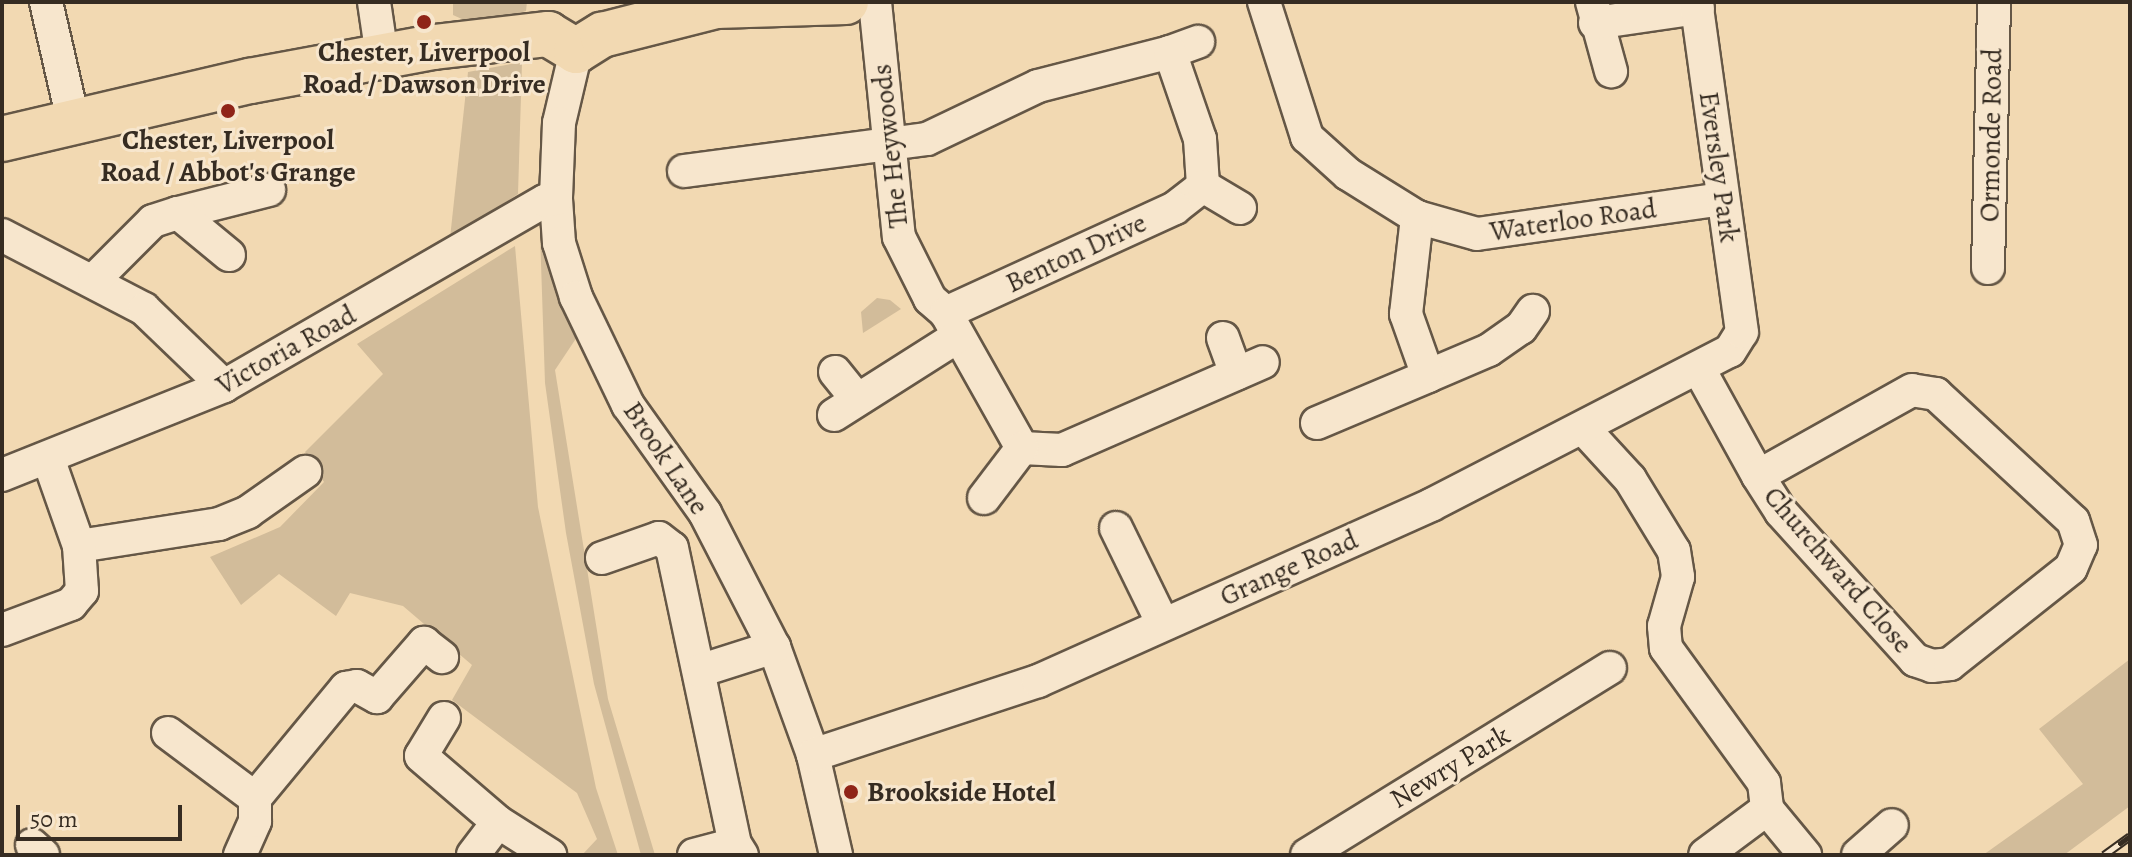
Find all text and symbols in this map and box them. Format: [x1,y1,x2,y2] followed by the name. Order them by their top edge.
[415,13,433,31] marker: Chester, Liverpool Road / Dawson Drive
[302,35,546,101] place label: Chester, Liverpool Road / Dawson Drive
[1973,48,2009,222] street label: Ormonde Road
[865,62,915,230] street label: The Heywoods
[1692,89,1746,245] street label: Eversley Park
[219,102,237,120] marker: Chester, Liverpool Road / Abbot's Grange
[100,123,356,189] place label: Chester, Liverpool Road / Abbot's Grange
[1487,192,1659,248] street label: Waterloo Road
[1000,206,1152,300] street label: Benton Drive
[210,298,362,402] street label: Victoria Road
[616,395,716,521] street label: Brook Lane
[1756,480,1920,660] street label: Churchward Close
[1215,523,1363,613] street label: Grange Road
[1384,718,1516,816] street label: Newry Park
[867,775,1056,809] place label: Brookside Hotel
[842,783,860,801] marker: Brookside Hotel
[20,789,186,839] scale bar
[30,803,78,835] text: 50 m

